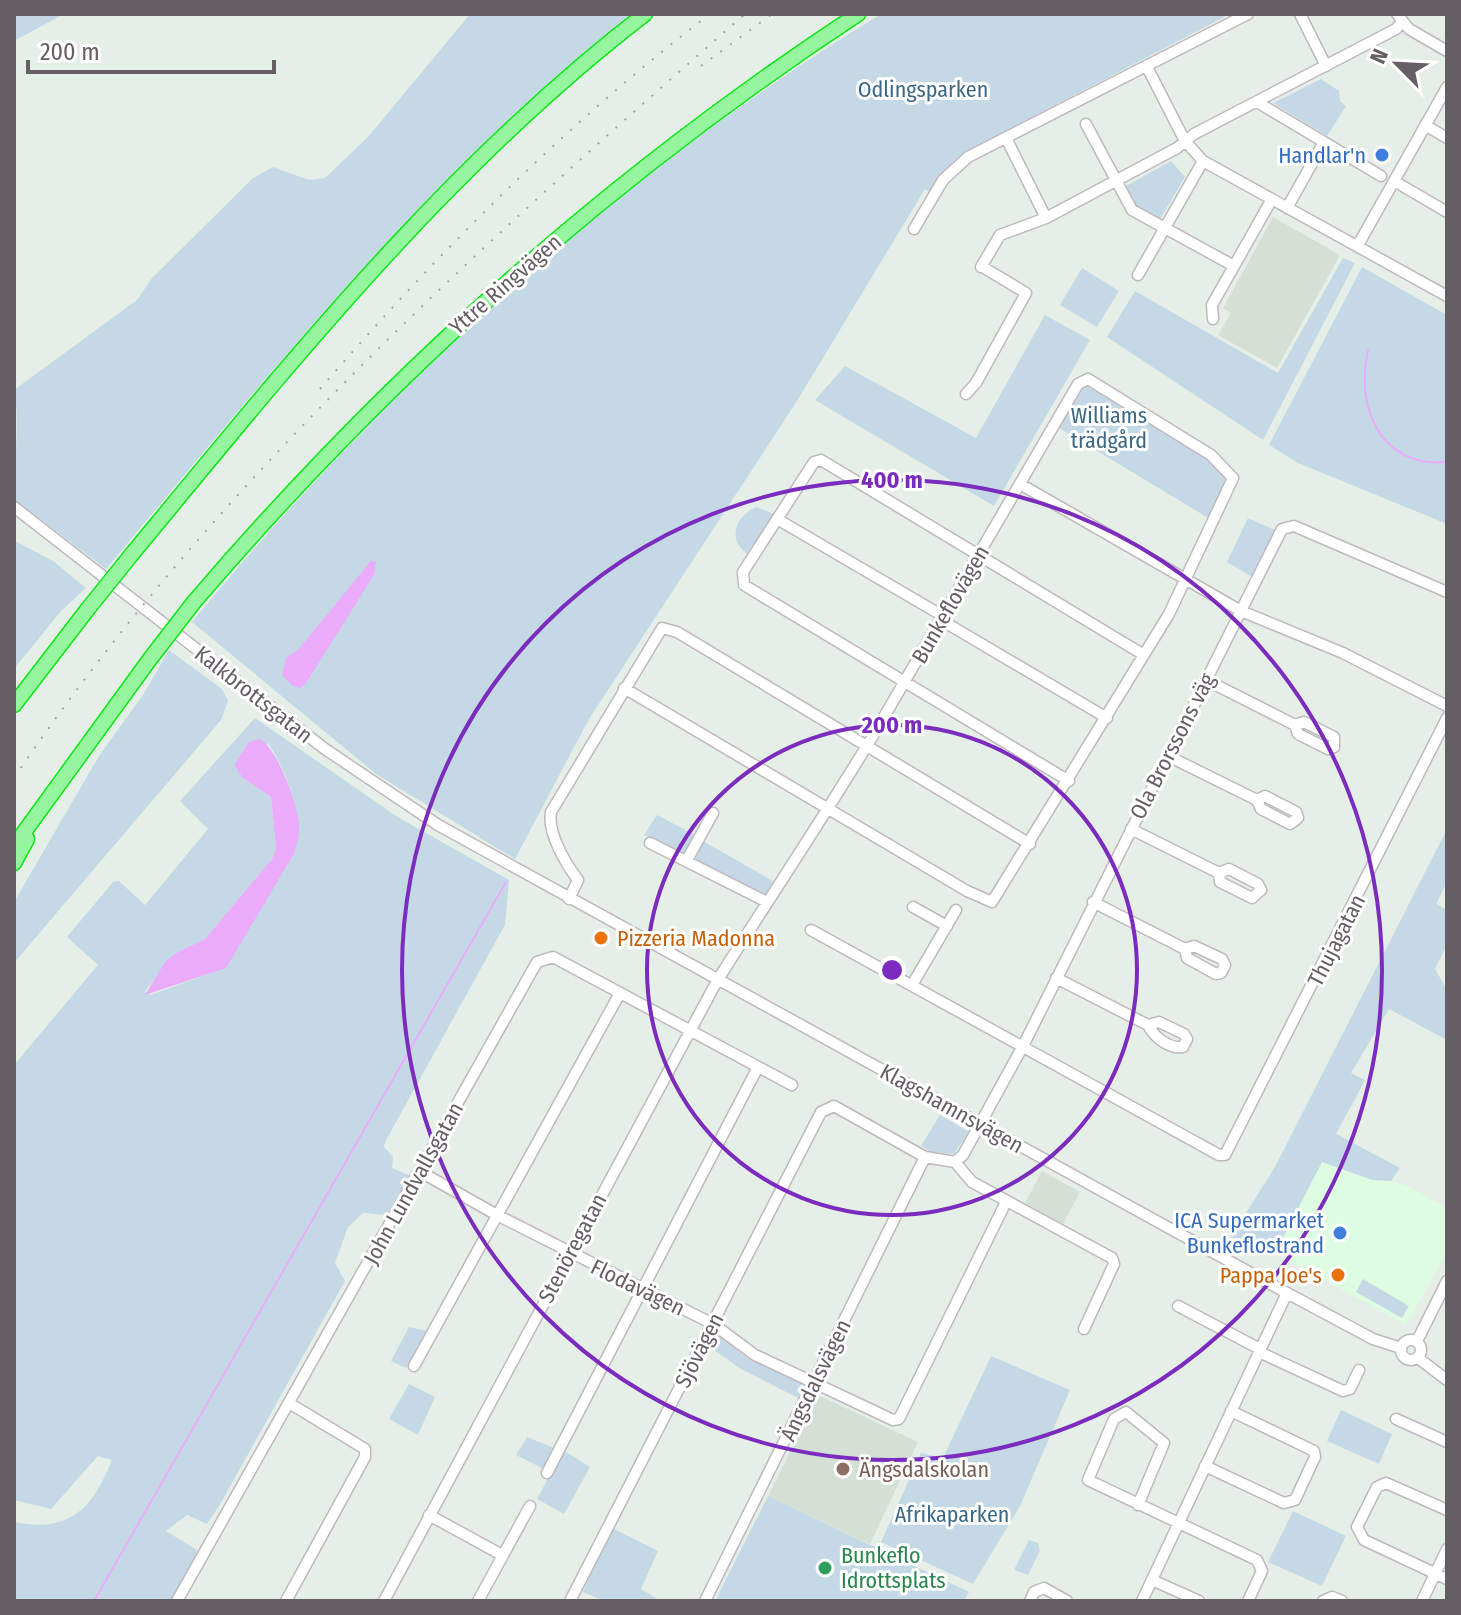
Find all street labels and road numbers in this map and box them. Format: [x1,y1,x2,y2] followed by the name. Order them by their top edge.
[444,228,567,340] street label: Yttre Ringvägen
[906,540,995,668] street label: Bunkeflovägen
[189,640,318,749] street label: Kalkbrottsgatan
[1124,668,1221,824] street label: Ola Brorssons väg
[1302,890,1371,991] street label: Thujagatan
[875,1058,1028,1159] street label: Klagshamnsvägen
[358,1097,469,1269] street label: John Lundvallsgatan
[532,1189,612,1307] street label: Stenöregatan
[586,1253,689,1322] street label: Flodavägen
[669,1308,730,1392] street label: Sjövägen
[774,1315,857,1446] street label: Ängsdalsvägen

